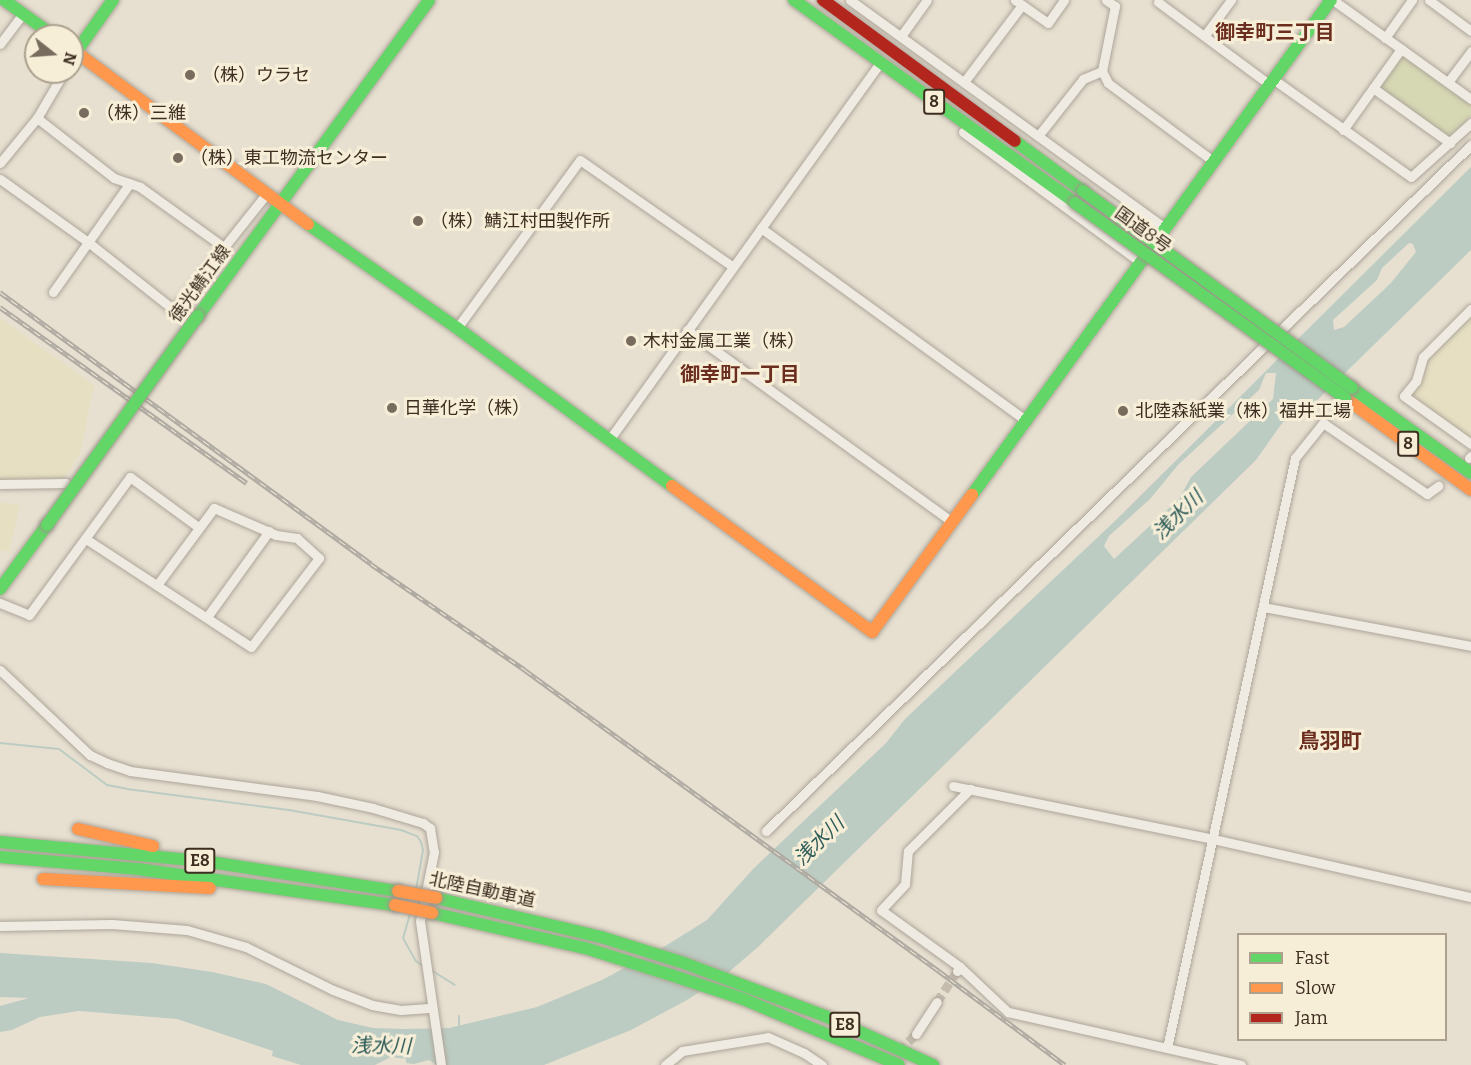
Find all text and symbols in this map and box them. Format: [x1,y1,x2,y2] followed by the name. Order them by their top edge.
[1215,20,1335,44] district label: 御幸町三丁目
[24,24,84,84] north arrow
[59,50,81,68] text: N
[202,64,310,86] place label: （株）ウラセ
[183,68,197,82] marker: （株）ウラセ
[922,89,946,115] road number: 8
[96,102,186,124] place label: （株）三維
[77,106,91,120] marker: （株）三維
[190,147,388,169] place label: （株）東工物流センター
[171,151,185,165] marker: （株）東工物流センター
[1110,202,1176,258] street label: 国道8号
[430,210,610,232] place label: （株）鯖江村田製作所
[411,214,425,228] marker: （株）鯖江村田製作所
[165,241,235,327] street label: 徳光鯖江線
[643,330,805,352] place label: 木村金属工業（株）
[624,334,638,348] marker: 木村金属工業（株）
[680,362,800,386] district label: 御幸町一丁目
[404,397,530,419] place label: 日華化学（株）
[1135,400,1351,422] place label: 北陸森紙業（株）福井工場
[385,401,399,415] marker: 日華化学（株）
[1116,404,1130,418] marker: 北陸森紙業（株）福井工場
[1396,431,1420,457] road number: 8
[1148,486,1208,544] water label: 浅水川
[1299,728,1361,754] district label: 鳥羽町
[789,812,849,870] water label: 浅水川
[184,848,216,874] road number: E8
[427,868,537,912] street label: 北陸自動車道
[1237,933,1447,1041] legend
[1295,947,1330,969] text: Fast
[1295,977,1335,999] text: Slow
[1295,1007,1328,1029] text: Jam
[828,1012,862,1038] road number: E8
[351,1033,411,1059] water label: 浅水川

